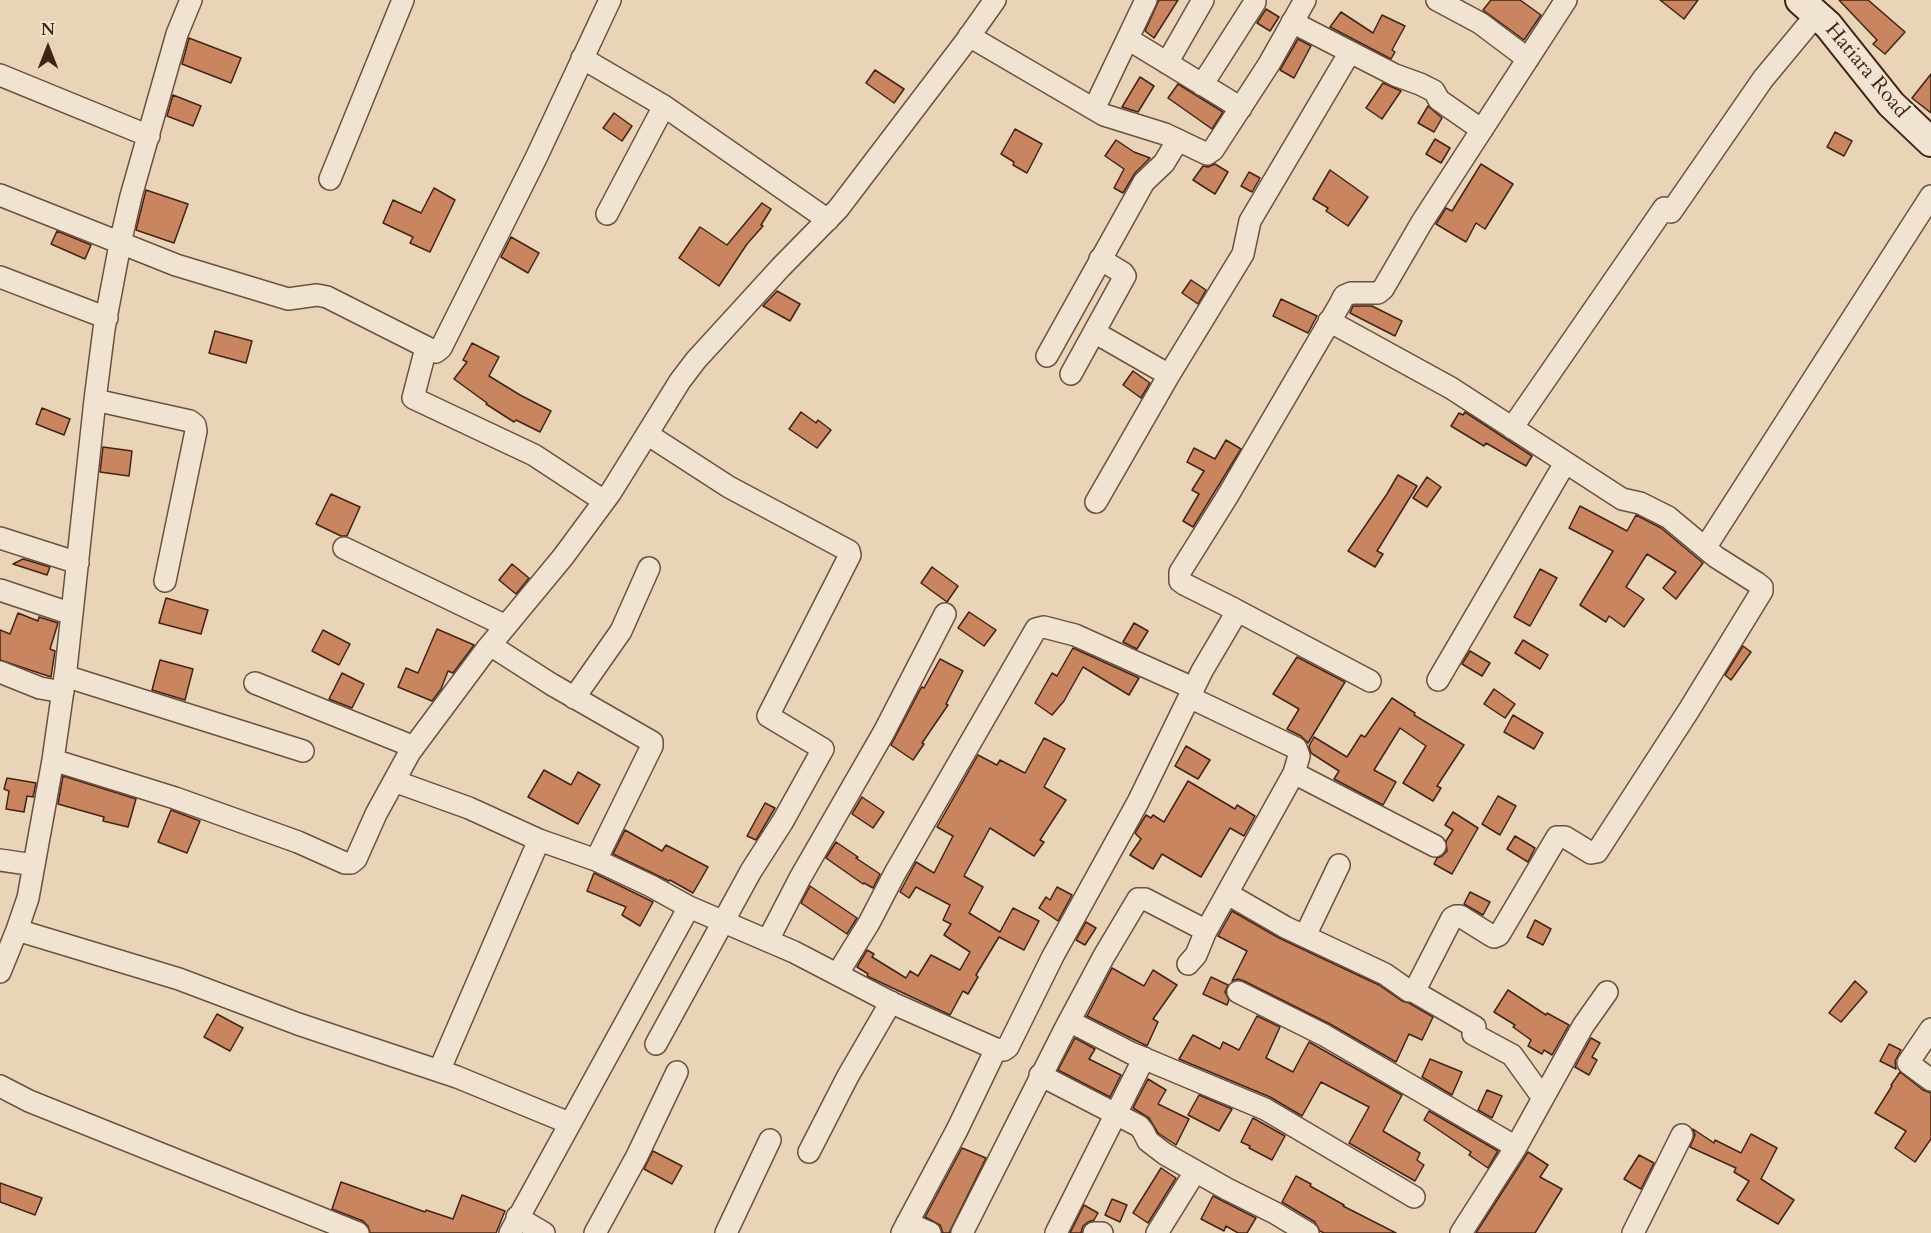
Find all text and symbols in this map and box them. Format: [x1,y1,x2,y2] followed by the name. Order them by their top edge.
[18,18,78,78] north arrow
[1819,18,1913,124] street label: Hatiara Road
[41,19,55,41] text: N

